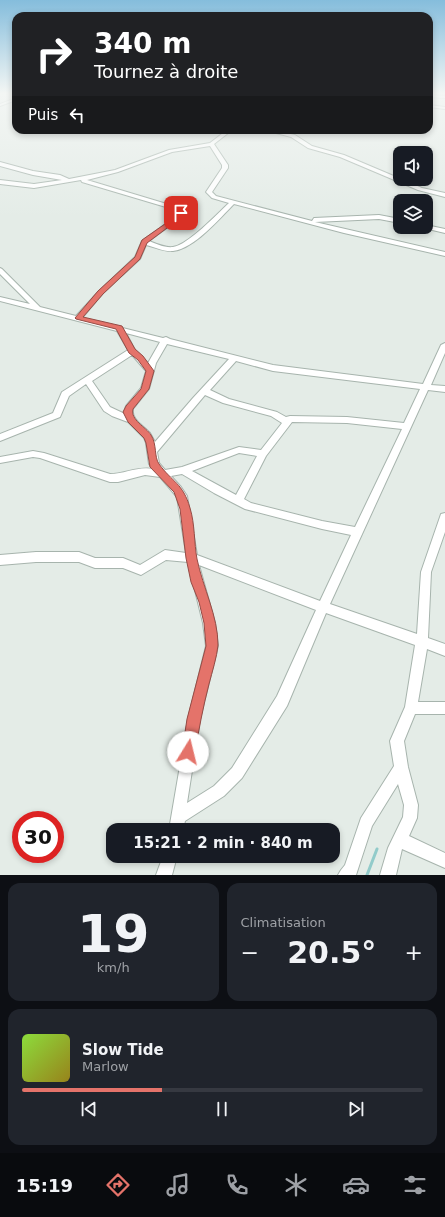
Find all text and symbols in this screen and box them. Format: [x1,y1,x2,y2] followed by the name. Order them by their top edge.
[94,27,191,60] text: 340 m
[28,28,80,80] icon: right
[94,61,238,82] text: Tournez à droite
[66,104,88,126] icon: left
[28,106,58,124] text: Puis
[393,146,433,234] map controls
[393,146,433,186] button: sound
[393,194,433,234] button: layers
[164,196,198,230] pin
[170,202,192,224] icon: arrive
[167,731,209,773] position arrow
[12,811,64,863] speed limit sign: 30
[133,834,313,852] text: 15:21 · 2 min · 840 m
[77,904,149,964] text: 19
[241,915,326,930] text: Climatisation
[287,935,376,970] text: 20.5°
[241,940,259,965] text: −
[405,940,423,965] text: +
[97,960,130,975] text: km/h
[82,1041,164,1059] text: Slow Tide
[82,1059,129,1074] text: Marlow
[78,1098,100,1120] icon: previous
[211,1098,233,1120] icon: pause
[345,1098,367,1120] icon: next
[104,1171,132,1199] icon: directions
[164,1171,192,1199] icon: music
[223,1171,251,1199] icon: phone
[282,1171,310,1199] icon: climate
[342,1171,370,1199] icon: car
[401,1171,429,1199] icon: filters
[16,1175,73,1196] text: 15:19

